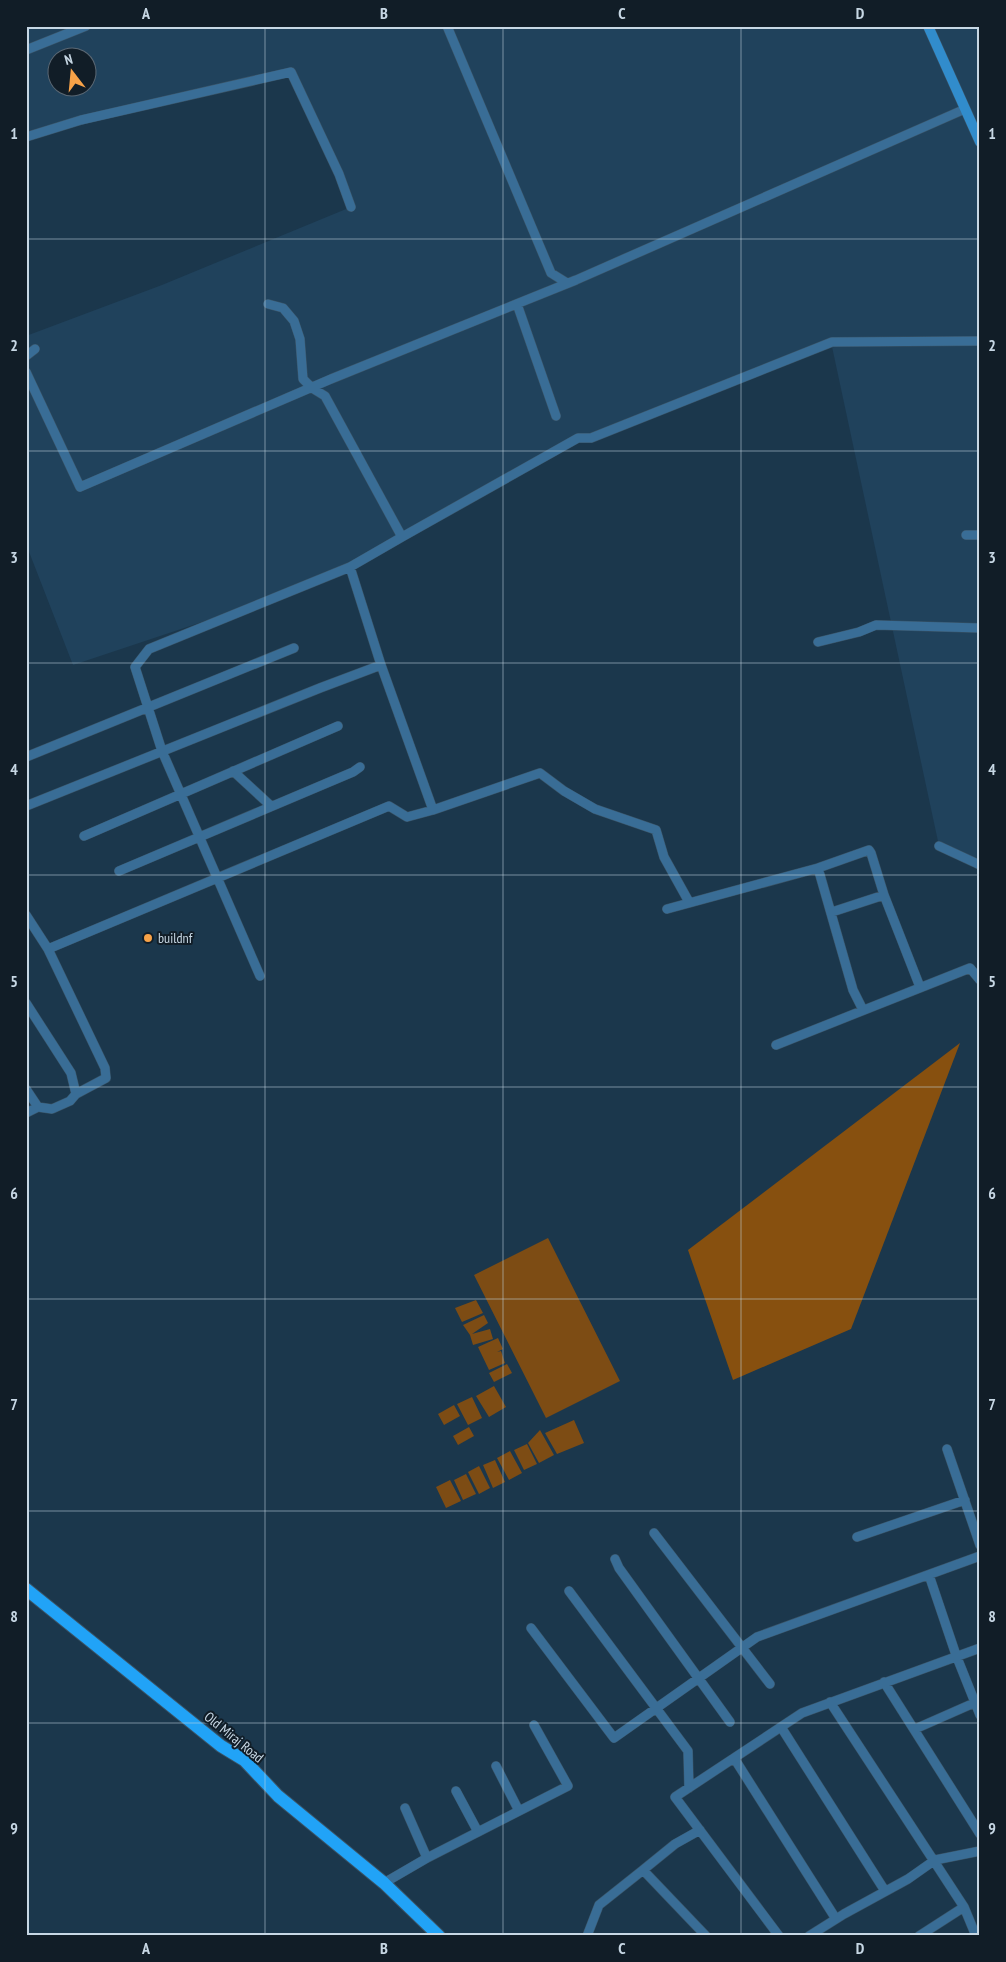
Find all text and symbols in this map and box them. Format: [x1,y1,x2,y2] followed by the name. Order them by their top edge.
[141,3,151,23] text: A
[380,3,388,23] text: B
[618,3,626,23] text: C
[856,3,865,23] text: D
[48,48,98,98] north arrow
[62,50,75,69] text: N
[10,123,18,143] text: 1
[988,123,996,143] text: 1
[10,335,18,355] text: 2
[988,335,996,355] text: 2
[10,547,18,567] text: 3
[988,547,996,567] text: 3
[10,759,18,779] text: 4
[988,759,996,779] text: 4
[158,929,193,947] place label: buildnf
[142,932,154,944] marker: buildnf
[10,971,18,991] text: 5
[988,971,996,991] text: 5
[10,1183,18,1203] text: 6
[988,1183,996,1203] text: 6
[10,1394,18,1414] text: 7
[988,1394,996,1414] text: 7
[10,1606,18,1626] text: 8
[988,1606,996,1626] text: 8
[201,1708,267,1766] street label: Old Miraj Road
[10,1818,18,1838] text: 9
[988,1818,996,1838] text: 9
[141,1938,151,1958] text: A
[380,1938,388,1958] text: B
[618,1938,626,1958] text: C
[856,1938,865,1958] text: D

